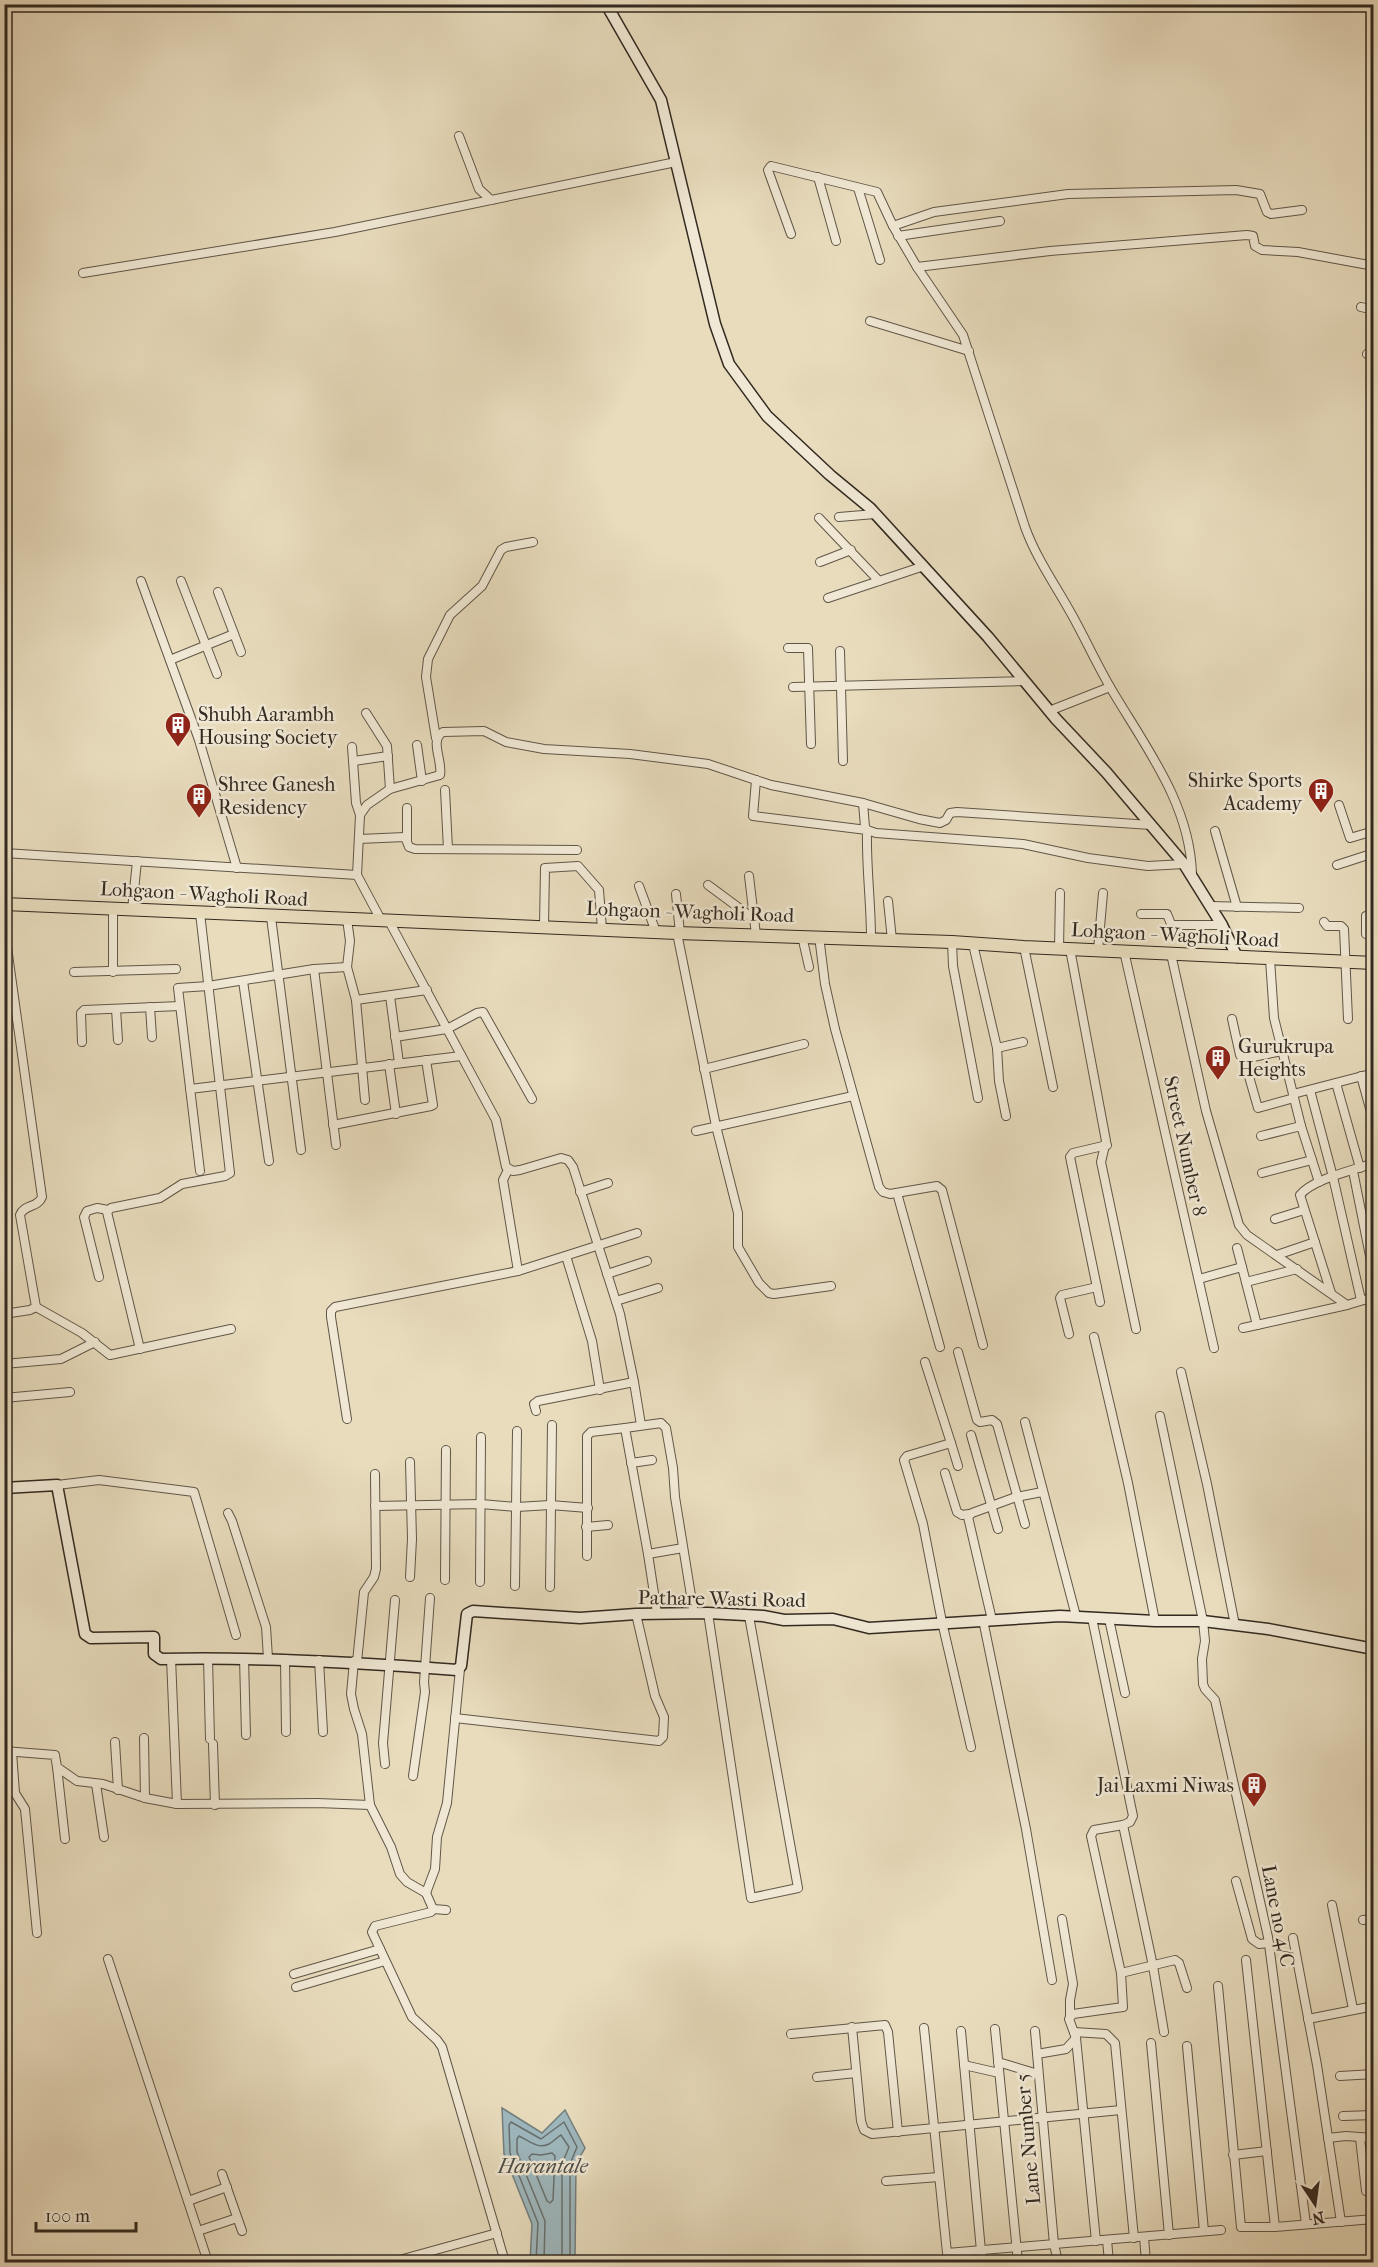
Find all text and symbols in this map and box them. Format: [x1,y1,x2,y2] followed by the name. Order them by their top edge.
[198,703,339,749] place label: Shubh Aarambh Housing Society
[163,710,193,748] building icon: Shubh Aarambh Housing Society
[1188,769,1303,815] place label: Shirke Sports Academy
[218,773,336,819] place label: Shree Ganesh Residency
[1306,776,1336,814] building icon: Shirke Sports Academy
[184,781,214,819] building icon: Shree Ganesh Residency
[99,877,310,911] street label: Lohgaon - Wagholi Road
[586,897,796,927] street label: Lohgaon - Wagholi Road
[1070,918,1281,952] street label: Lohgaon - Wagholi Road
[1238,1035,1335,1081] place label: Gurukrupa Heights
[1203,1043,1233,1081] building icon: Gurukrupa Heights
[1159,1074,1211,1218] street label: Street Number 8
[638,1586,807,1612] street label: Pathare Wasti Road
[1239,1770,1269,1808] building icon: Jai Laxmi Niwas
[1095,1774,1234,1797] place label: Jai Laxmi Niwas
[1257,1863,1299,1969] street label: Lane no 4/C
[1011,2072,1045,2206] street label: Lane Number 5
[497,2154,589,2178] water label: Harantale
[1285,2174,1345,2234] north arrow
[36,2195,136,2233] scale bar
[45,2206,90,2227] text: 100 m
[1309,2208,1326,2229] text: N

